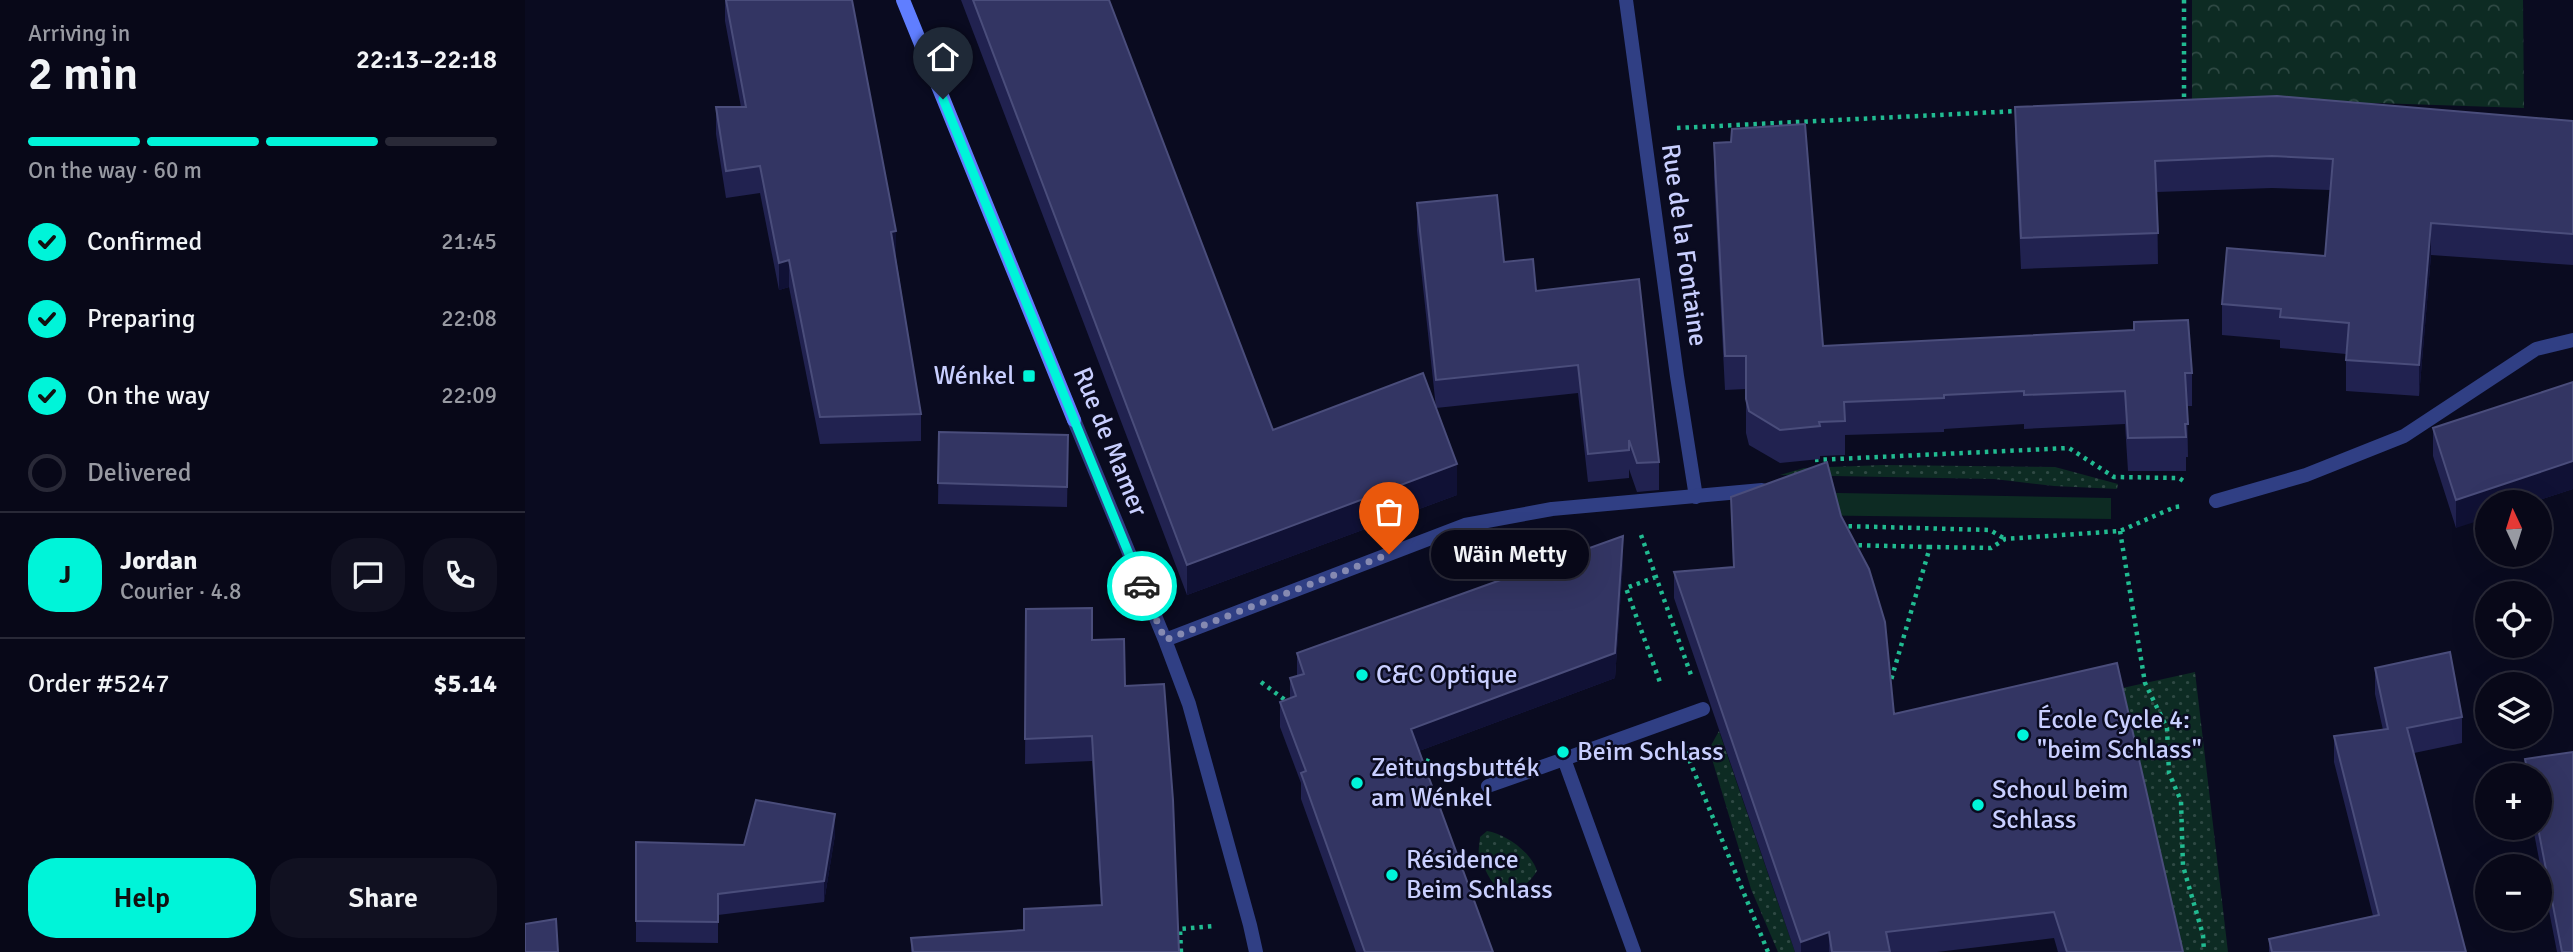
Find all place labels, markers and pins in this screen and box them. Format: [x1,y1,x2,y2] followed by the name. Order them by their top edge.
[913,27,973,99] pin
[934,360,1015,392] place label: Wénkel
[1021,368,1037,384] marker: Wénkel
[1359,482,1419,554] pin
[1431,530,1589,578] callout: Wäin Metty
[1376,659,1518,691] place label: C&C Optique
[1354,667,1370,683] marker: C&C Optique
[2037,704,2202,766] place label: École Cycle 4: "beim Schlass"
[2015,727,2031,743] marker: École Cycle 4: "beim Schlass"
[1577,736,1724,768] place label: Beim Schlass
[1555,744,1571,760] marker: Beim Schlass
[1371,752,1539,814] place label: Zeitungsbutték am Wénkel
[1992,774,2128,836] place label: Schoul beim Schlass
[1349,775,1365,791] marker: Zeitungsbutték am Wénkel
[1970,797,1986,813] marker: Schoul beim Schlass
[1406,844,1553,906] place label: Résidence Beim Schlass
[1384,867,1400,883] marker: Résidence Beim Schlass

